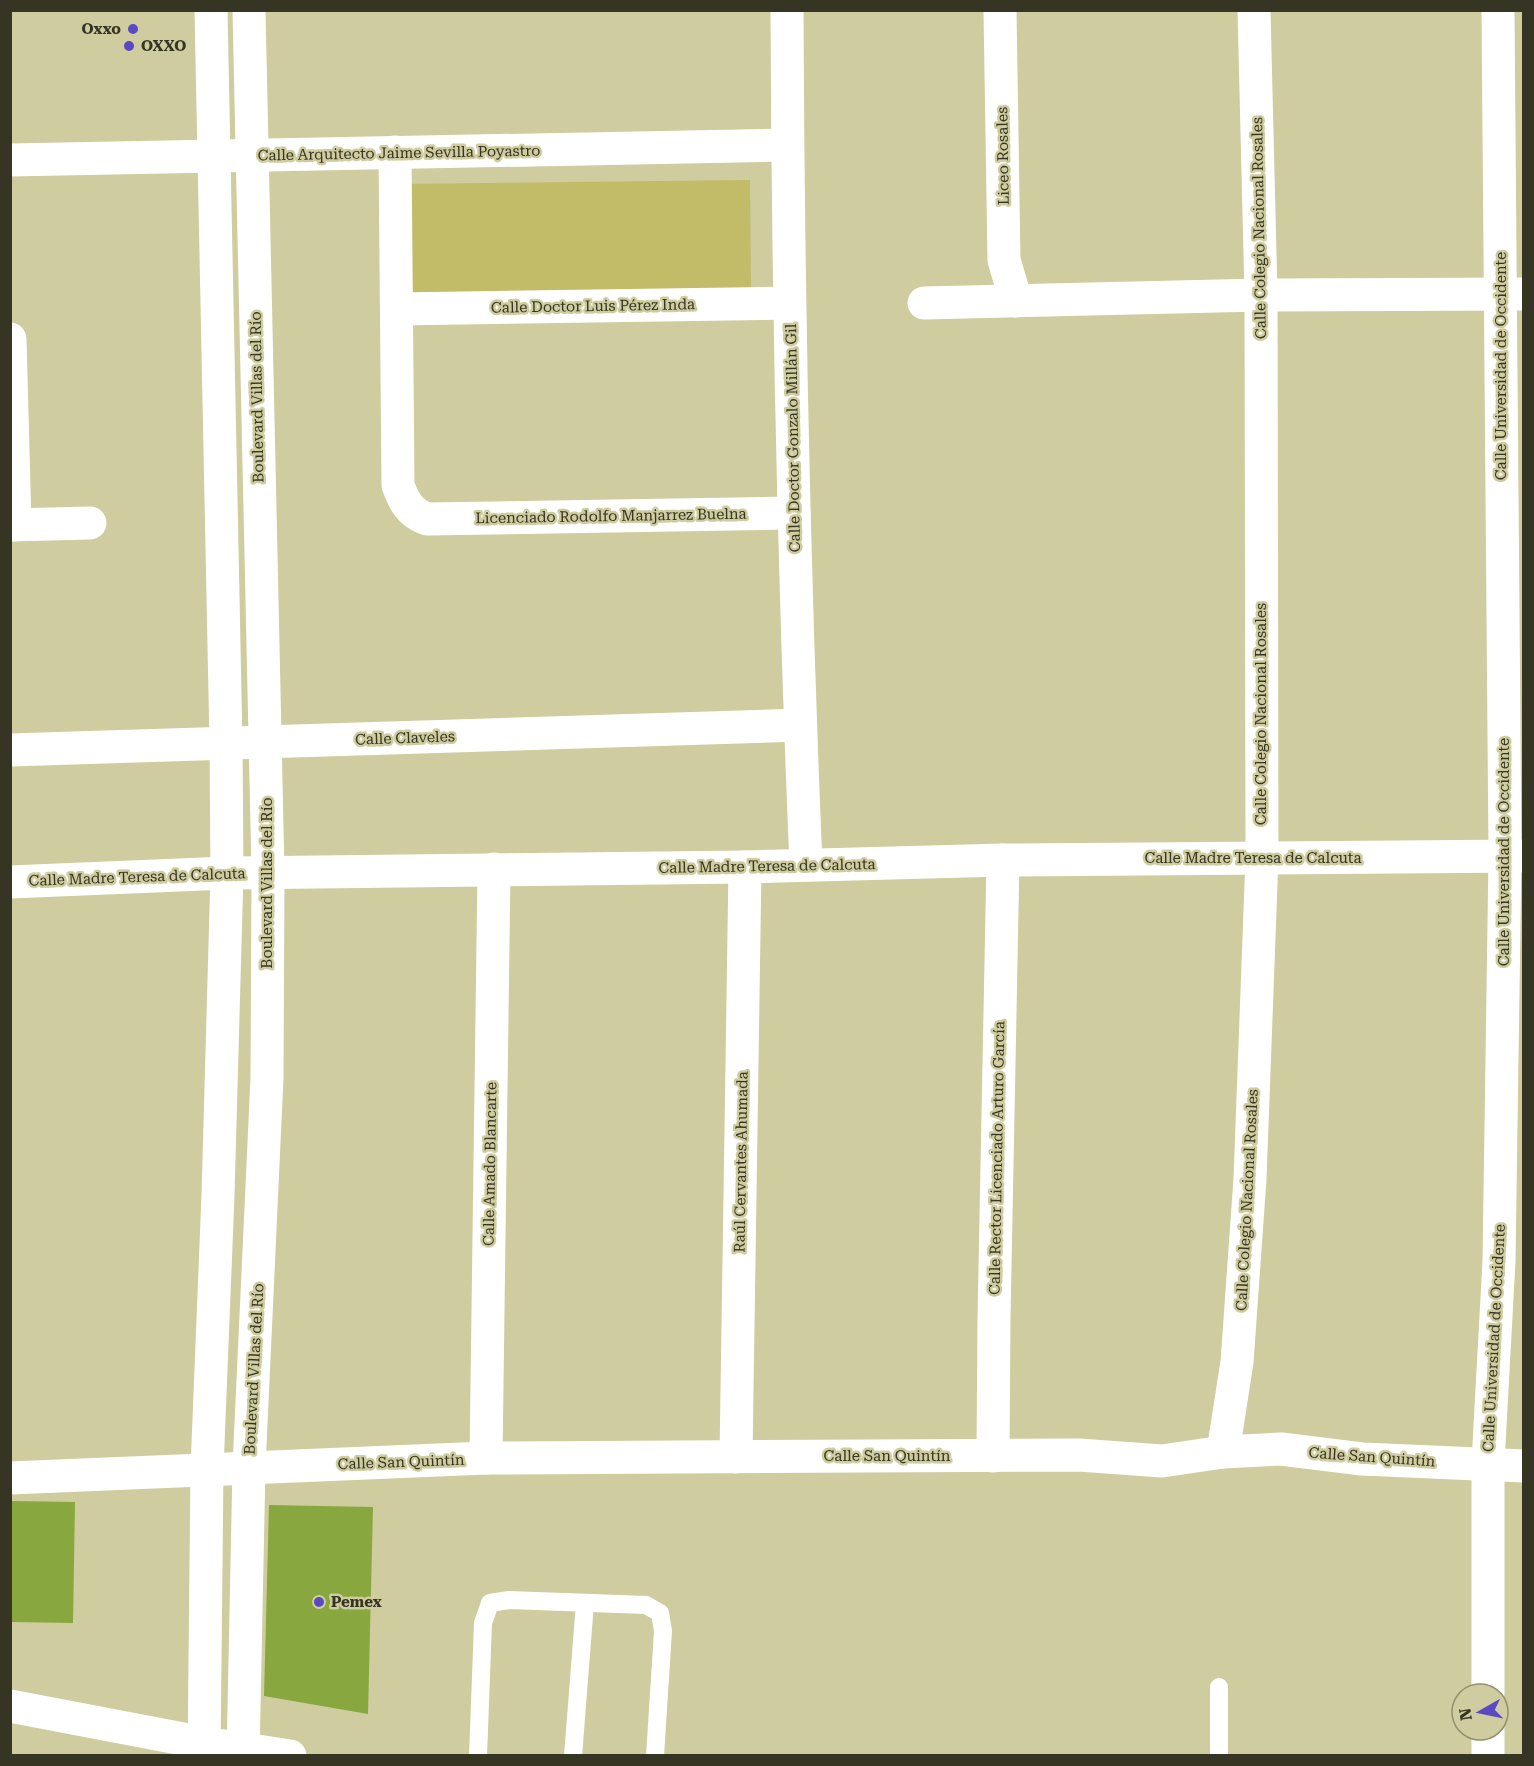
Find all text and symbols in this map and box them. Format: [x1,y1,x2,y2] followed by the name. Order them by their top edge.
[81,20,121,38] place label: Oxxo
[126,22,140,36] marker: Oxxo
[141,37,186,55] place label: OXXO
[122,39,136,53] marker: OXXO
[993,107,1013,205] street label: Liceo Rosales
[1248,117,1270,339] street label: Calle Colegio Nacional Rosales
[257,142,541,164] street label: Calle Arquitecto Jaime Sevilla Poyastro
[1492,252,1510,480] street label: Calle Universidad de Occidente
[491,295,695,317] street label: Calle Doctor Luis Pérez Inda
[247,311,267,483] street label: Boulevard Villas del Río
[782,323,804,552] street label: Calle Doctor Gonzalo Millán Gil
[475,505,747,527] street label: Licenciado Rodolfo Manjarrez Buelna
[1252,603,1270,825] street label: Calle Colegio Nacional Rosales
[355,727,455,749] street label: Calle Claveles
[1495,738,1513,966] street label: Calle Universidad de Occidente
[258,797,276,969] street label: Boulevard Villas del Río
[1144,849,1362,867] street label: Calle Madre Teresa de Calcuta
[658,855,876,877] street label: Calle Madre Teresa de Calcuta
[28,864,246,890] street label: Calle Madre Teresa de Calcuta
[986,1021,1008,1295] street label: Calle Rector Licenciado Arturo García
[730,1071,752,1253] street label: Raúl Cervantes Ahumada
[480,1082,500,1246] street label: Calle Amado Blancarte
[1232,1089,1262,1311] street label: Calle Colegio Nacional Rosales
[1479,1223,1509,1453] street label: Calle Universidad de Occidente
[241,1283,267,1455] street label: Boulevard Villas del Río
[1308,1444,1436,1470] street label: Calle San Quintín
[824,1447,951,1465] street label: Calle San Quintín
[337,1451,465,1473] street label: Calle San Quintín
[331,1593,382,1611] place label: Pemex
[312,1595,326,1609] marker: Pemex
[1450,1682,1510,1742] north arrow
[1455,1707,1476,1722] text: N

